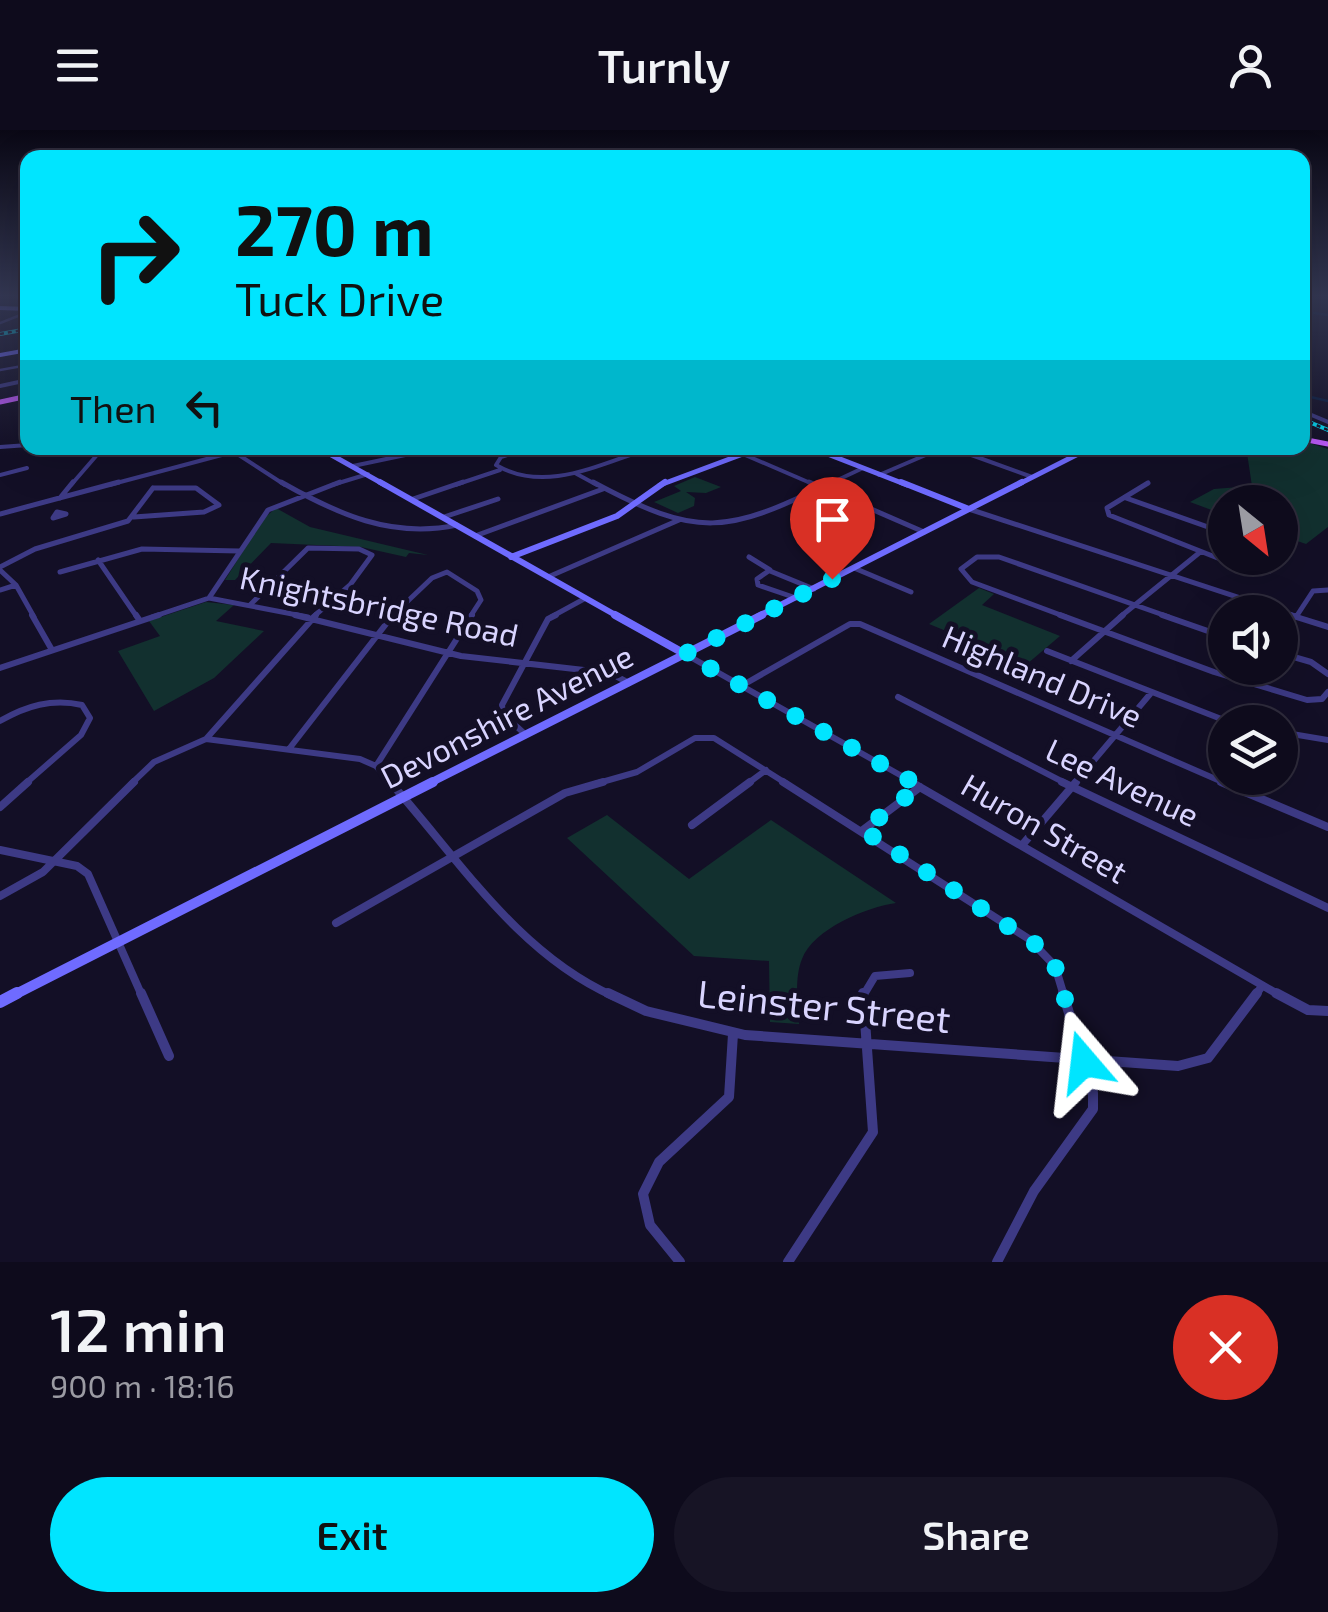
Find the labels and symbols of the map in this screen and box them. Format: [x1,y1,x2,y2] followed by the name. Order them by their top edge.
[790,477,875,580] pin
[1208,485,1298,575] north arrow
[237,557,522,653] street label: Knightsbridge Road
[937,616,1148,734] street label: Highland Drive
[374,635,639,795] street label: Devonshire Avenue
[1040,729,1205,833] street label: Lee Avenue
[955,765,1135,890] street label: Huron Street
[695,969,953,1041] street label: Leinster Street
[1032,1010,1136,1114] position arrow

